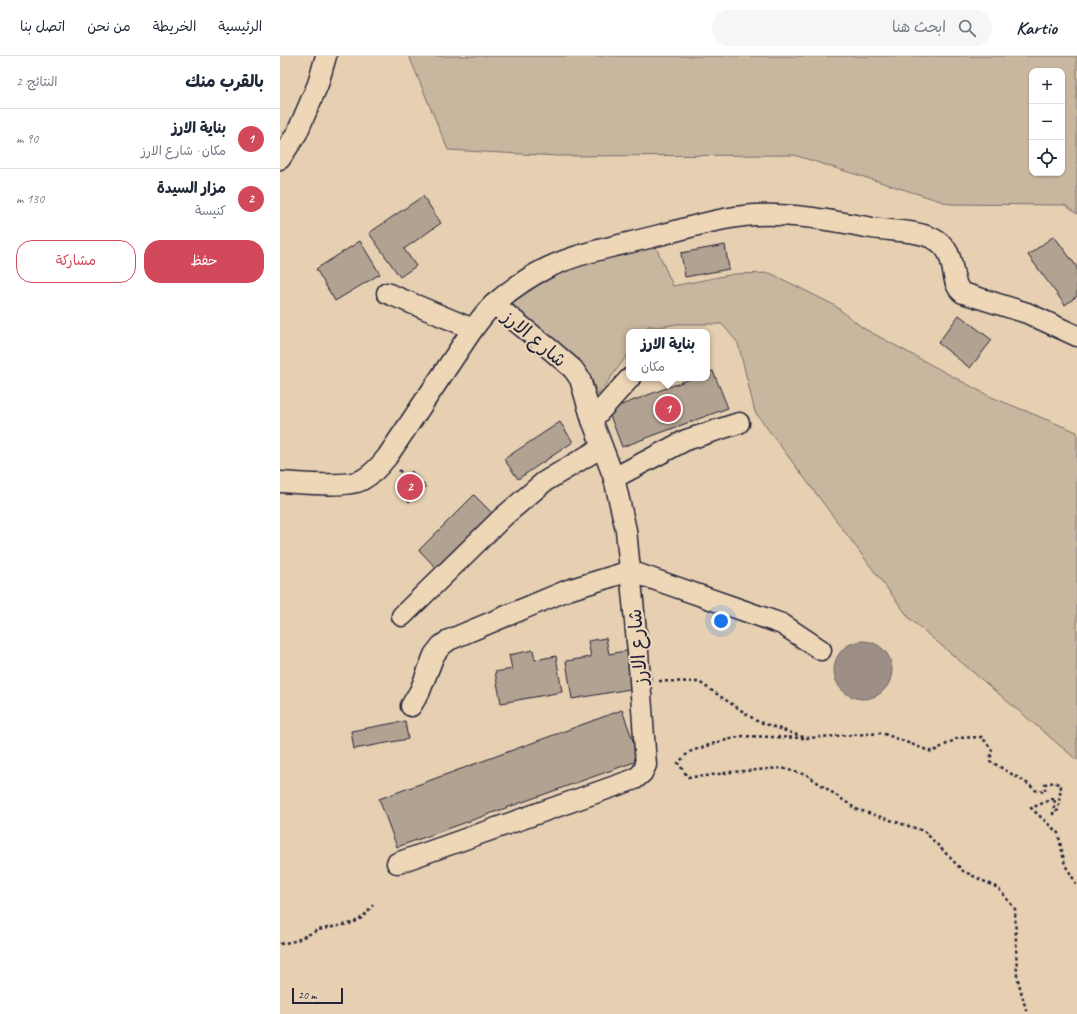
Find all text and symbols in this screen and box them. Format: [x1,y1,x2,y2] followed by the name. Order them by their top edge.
[712,10,992,46] search box
[1016,16,1057,40] text: Kartio
[956,17,978,39] icon: search
[20,18,65,35] text: اتصل بنا
[87,18,131,35] text: من نحن
[153,18,196,35] text: الخريطة
[218,18,262,35] text: الرئيسية
[892,18,946,37] text: ابحث هنا
[1029,68,1065,176] map controls
[1029,68,1065,104] button: +
[185,71,264,92] text: بالقرب منك
[16,74,58,90] text: النتائج: 2
[1029,104,1065,140] button: −
[172,119,226,138] text: بناية الارز
[16,131,38,147] text: 90 m
[248,131,254,147] text: 1
[1029,140,1065,176] button: locate
[141,143,226,159] text: مكان · شارع الارز
[157,179,226,198] text: مزار السيدة
[16,191,44,207] text: 130 m
[248,191,254,207] text: 2
[195,203,226,219] text: كنيسة
[16,240,136,283] button: مشاركة
[144,240,264,283] button: حفظ
[495,304,571,373] street label: شارع الارز
[626,329,710,381] popup
[641,335,695,354] text: بناية الارز
[641,359,665,375] text: مكان
[655,394,681,424] pin: 1
[397,472,423,502] pin: 2
[623,608,654,688] street label: شارع الارز
[711,611,731,631] your location
[292,986,343,1005] scale bar
[298,988,317,1002] text: 20 m

